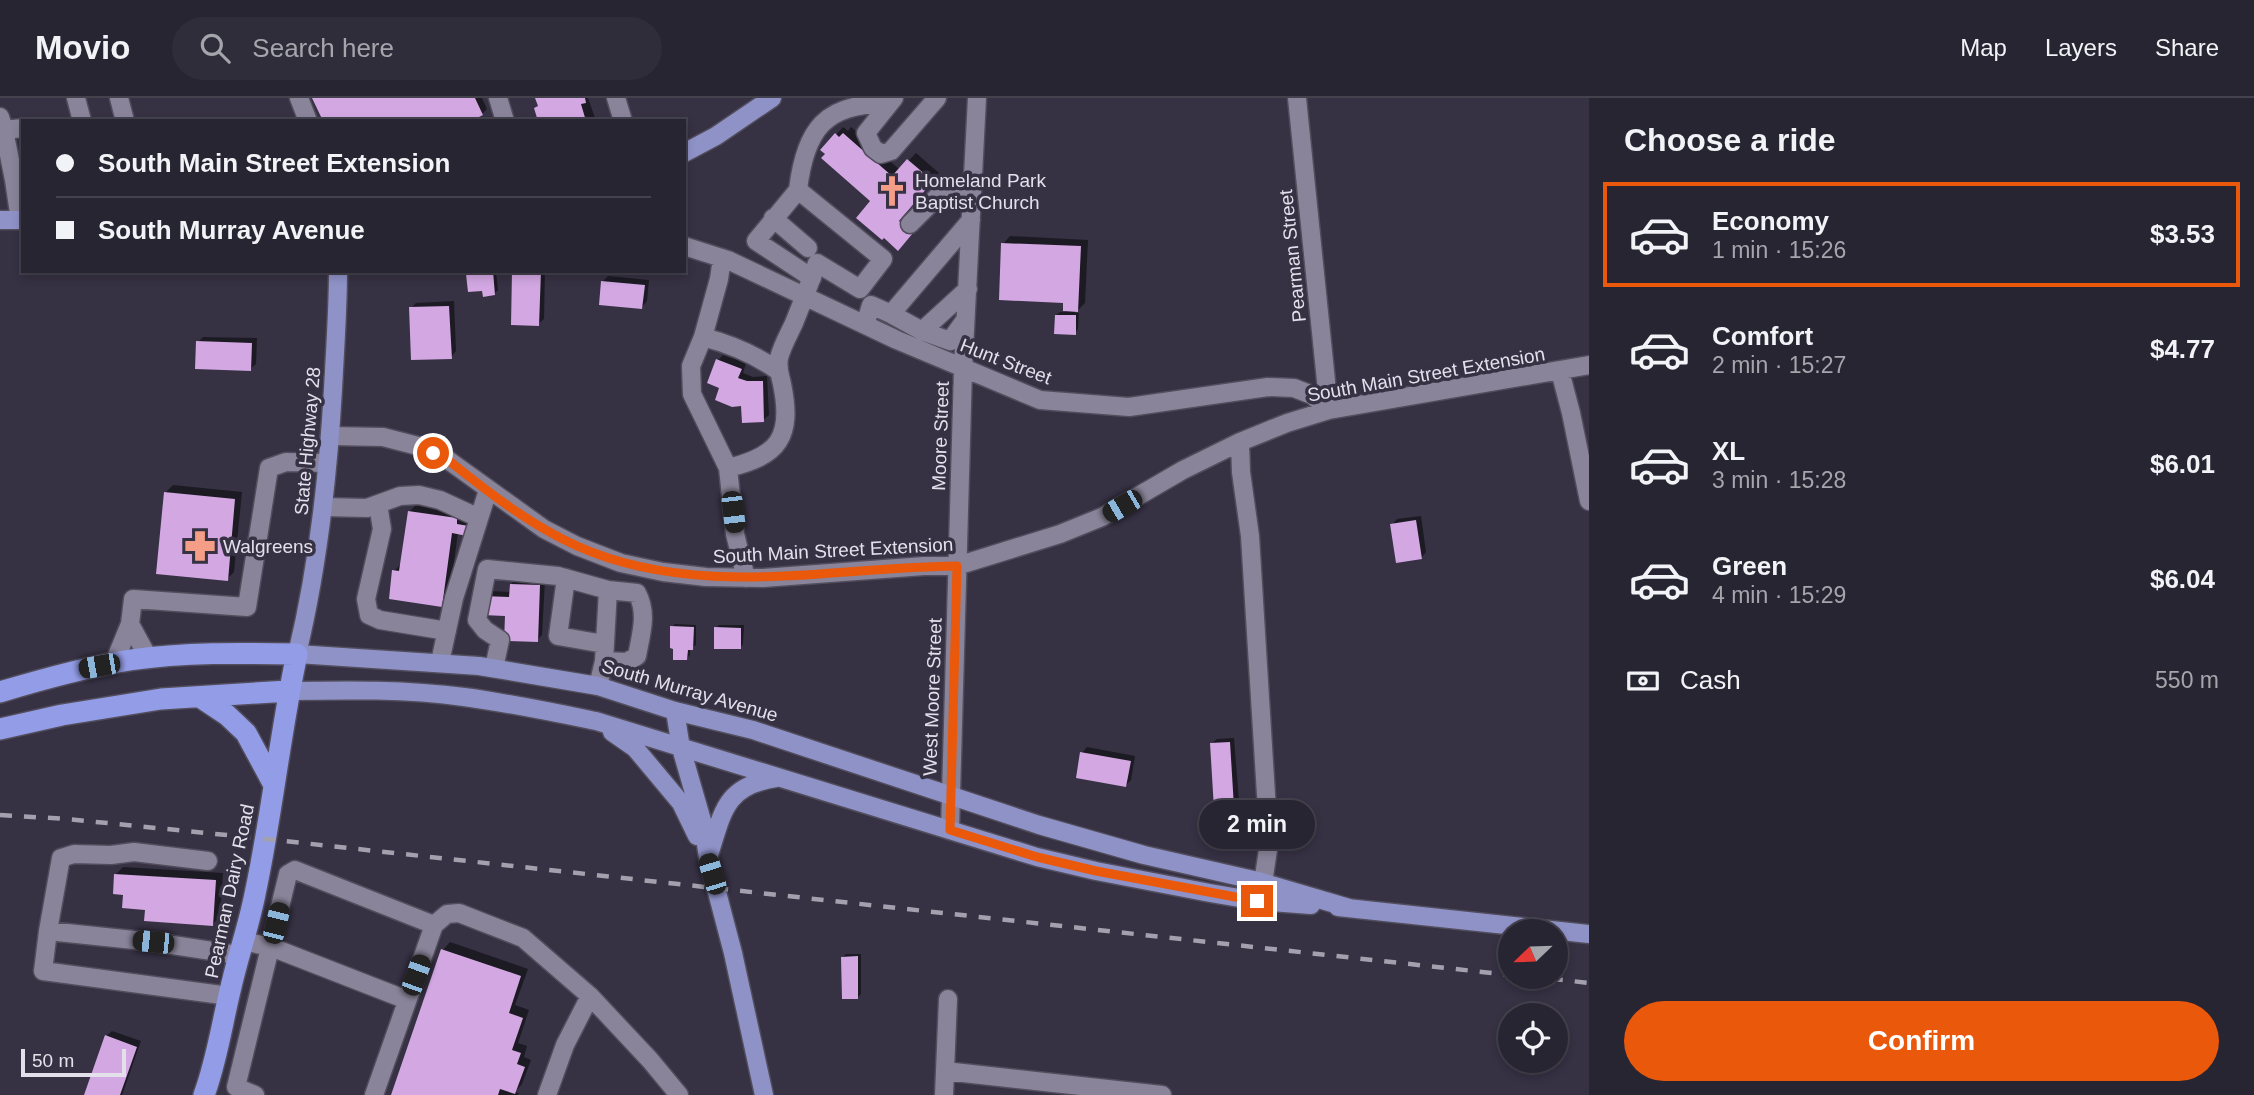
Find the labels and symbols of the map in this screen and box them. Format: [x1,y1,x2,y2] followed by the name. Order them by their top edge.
[915,170,1046,213] place label: Homeland Park Baptist Church
[875,174,909,208] church icon: Homeland Park Baptist Church
[1275,188,1310,323] street label: Pearman Street
[957,334,1055,389] street label: Hunt Street
[1306,343,1546,406] street label: South Main Street Extension
[291,366,324,516] street label: State Highway 28
[928,380,953,491] street label: Moore Street
[417,437,449,469] route start
[1099,486,1146,526] car
[721,490,746,534] car
[183,529,217,563] pharmacy icon: Walgreens
[712,534,954,567] street label: South Main Street Extension
[223,536,313,557] place label: Walgreens
[919,617,946,776] street label: West Moore Street
[77,652,122,680] car
[599,655,780,726] street label: South Murray Avenue
[1199,800,1315,848] callout: 2 min
[201,802,258,980] street label: Pearman Dairy Road
[696,851,729,897] car
[1241,885,1273,917] route end
[261,900,292,946] car
[1498,919,1568,989] north arrow
[132,929,175,955] car
[399,952,434,998] car
[21,1046,126,1078] scale bar

